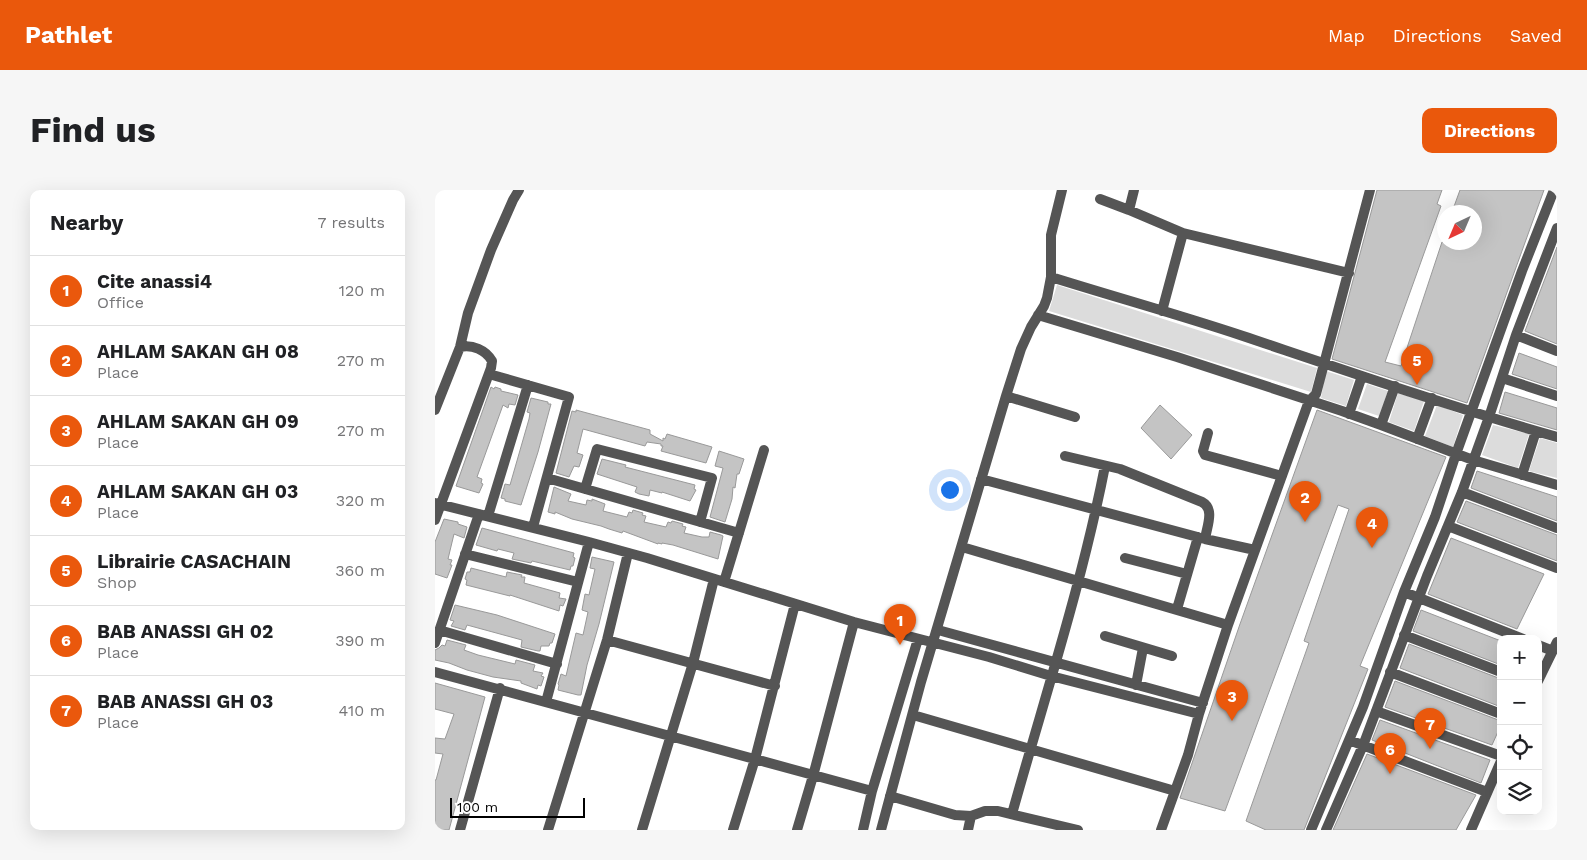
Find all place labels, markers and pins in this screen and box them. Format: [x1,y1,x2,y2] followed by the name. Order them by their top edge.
[1401,344,1433,385] pin: 5
[1289,481,1321,522] pin: 2
[1356,507,1388,548] pin: 4
[884,604,916,645] pin: 1
[1216,680,1248,721] pin: 3
[1414,708,1446,749] pin: 7
[1374,733,1406,774] pin: 6

